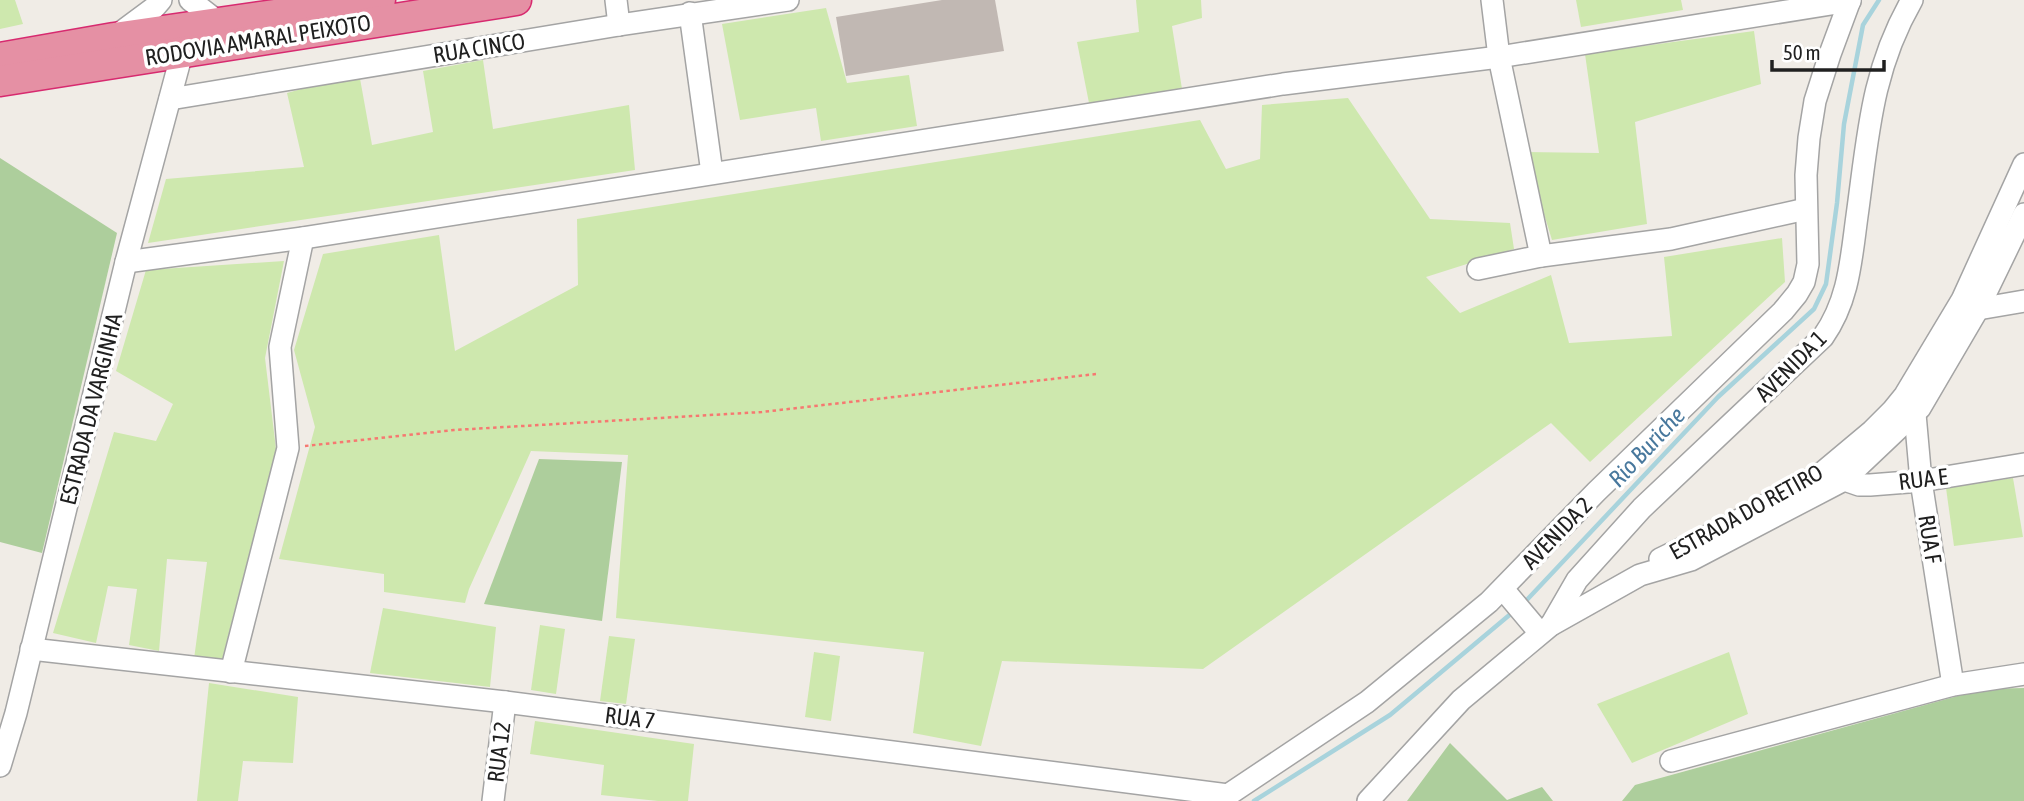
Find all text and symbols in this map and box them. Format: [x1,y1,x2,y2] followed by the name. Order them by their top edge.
[143,9,373,71] street label: RODOVIA AMARAL PEIXOTO
[431,28,527,68] street label: RUA CINCO
[1772,28,1884,72] scale bar
[1783,40,1821,64] text: 50 m
[55,310,128,507] street label: ESTRADA DA VARGINHA
[1750,325,1832,407] street label: AVENIDA 1
[1603,401,1690,492] water label: Rio Buriche
[1665,459,1827,565] street label: ESTRADA DO RETIRO
[1897,463,1949,495] street label: RUA E
[1517,492,1597,574] street label: AVENIDA 2
[1913,513,1947,566] street label: RUA F
[603,702,657,734] street label: RUA 7
[482,720,516,784] street label: RUA 12

